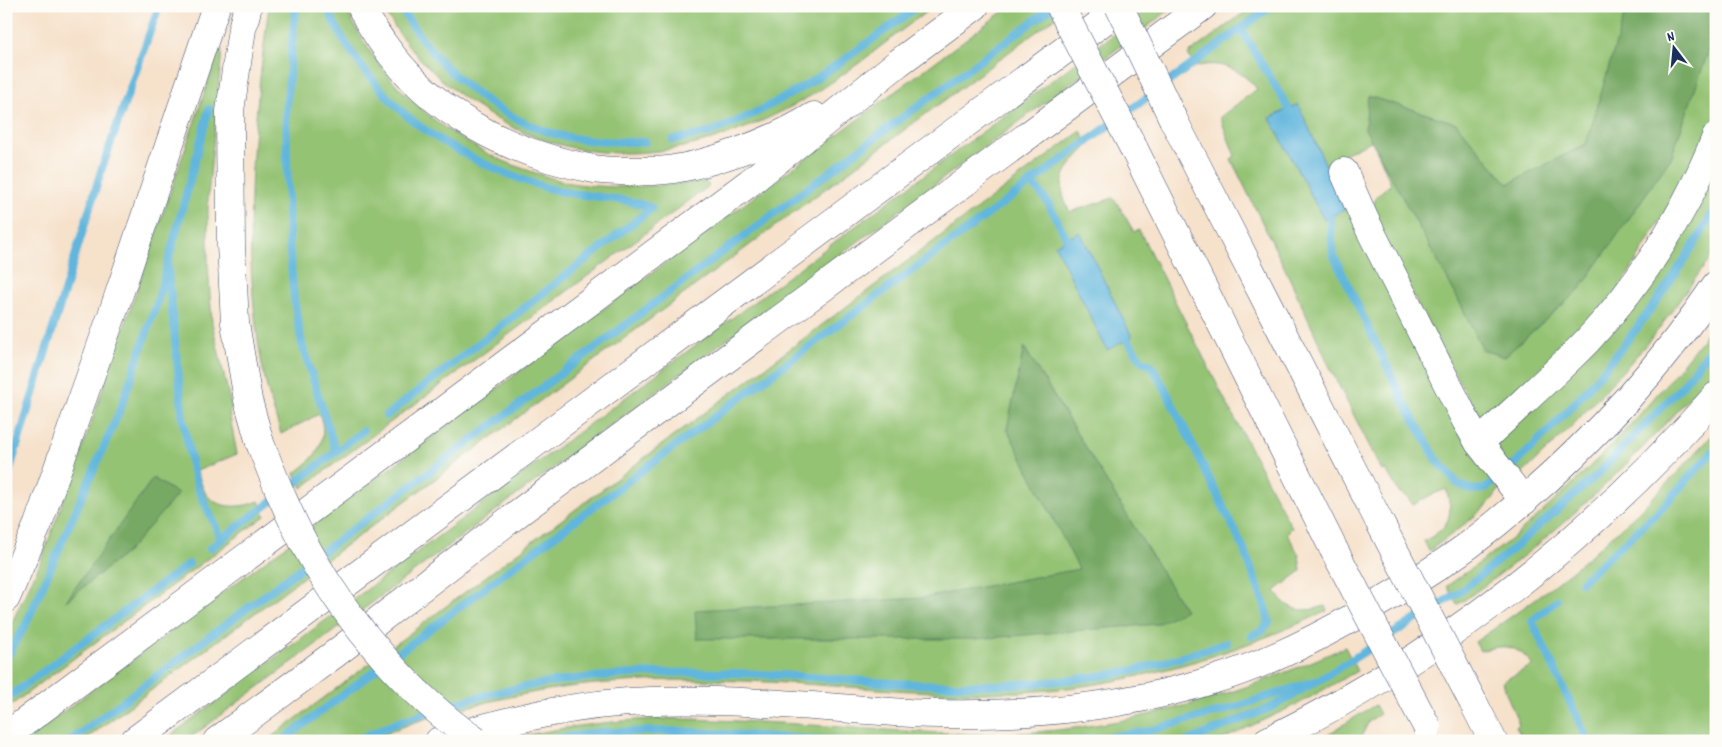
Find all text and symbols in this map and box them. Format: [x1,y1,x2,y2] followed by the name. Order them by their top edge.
[1650,22,1700,72] north arrow
[1665,27,1677,48] text: N

